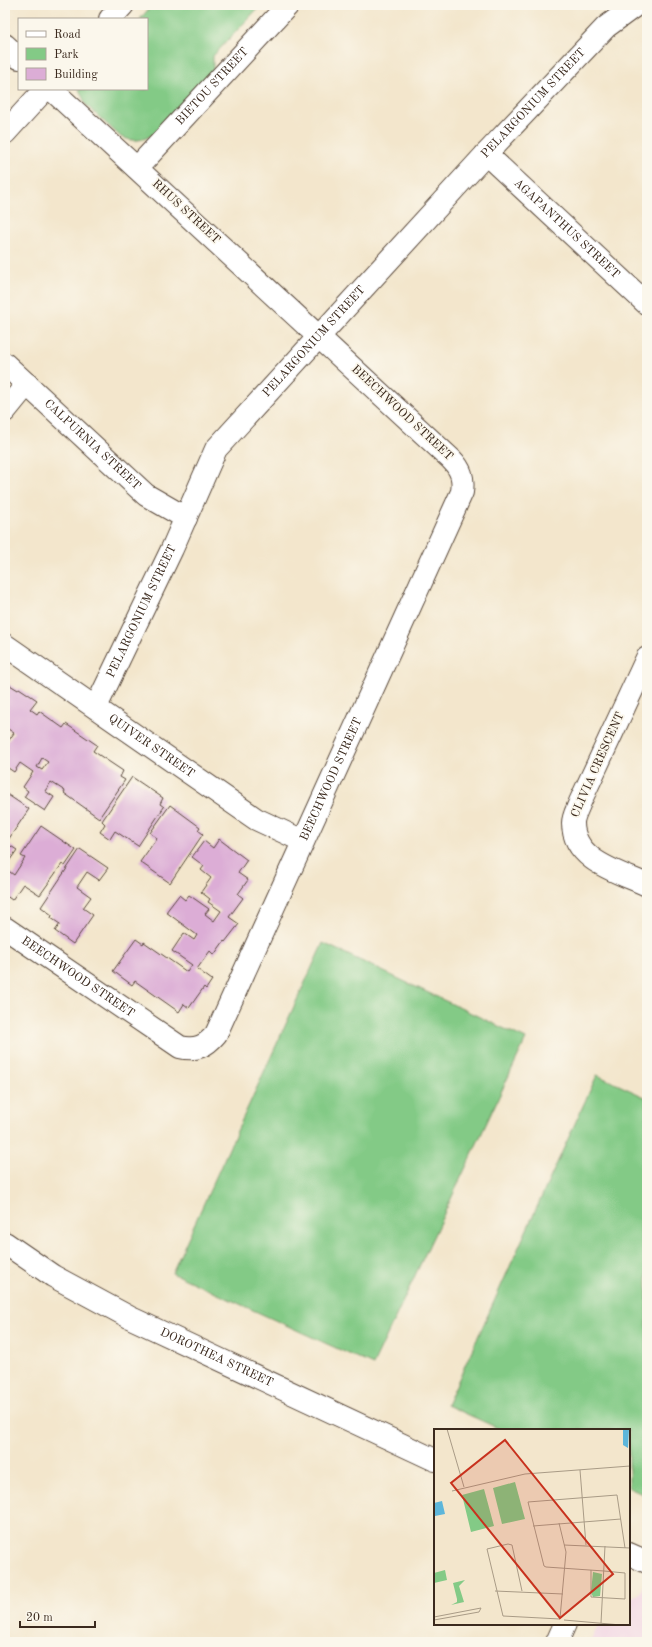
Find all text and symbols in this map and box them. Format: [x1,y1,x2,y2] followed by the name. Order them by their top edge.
[18,18,148,90] legend
[54,29,81,41] text: Road
[174,46,251,128] street label: BIETOU STREET
[479,46,588,161] street label: PELARGONIUM STREET
[54,49,79,61] text: Park
[54,69,98,81] text: Building
[511,177,622,281] street label: AGAPANTHUS STREET
[150,178,222,246] street label: RHUS STREET
[261,284,368,400] street label: PELARGONIUM STREET
[349,363,455,463] street label: BEECHWOOD STREET
[42,397,143,493] street label: CALPURNIA STREET
[105,543,179,680] street label: PELARGONIUM STREET
[569,711,627,819] street label: CLIVIA CRESCENT
[106,712,197,780] street label: QUIVER STREET
[298,716,365,843] street label: BEECHWOOD STREET
[19,935,136,1020] street label: BEECHWOOD STREET
[158,1326,275,1389] street label: DOROTHEA STREET
[434,1429,630,1625] inset map
[20,1603,95,1629] scale bar
[26,1612,53,1624] text: 20 m

